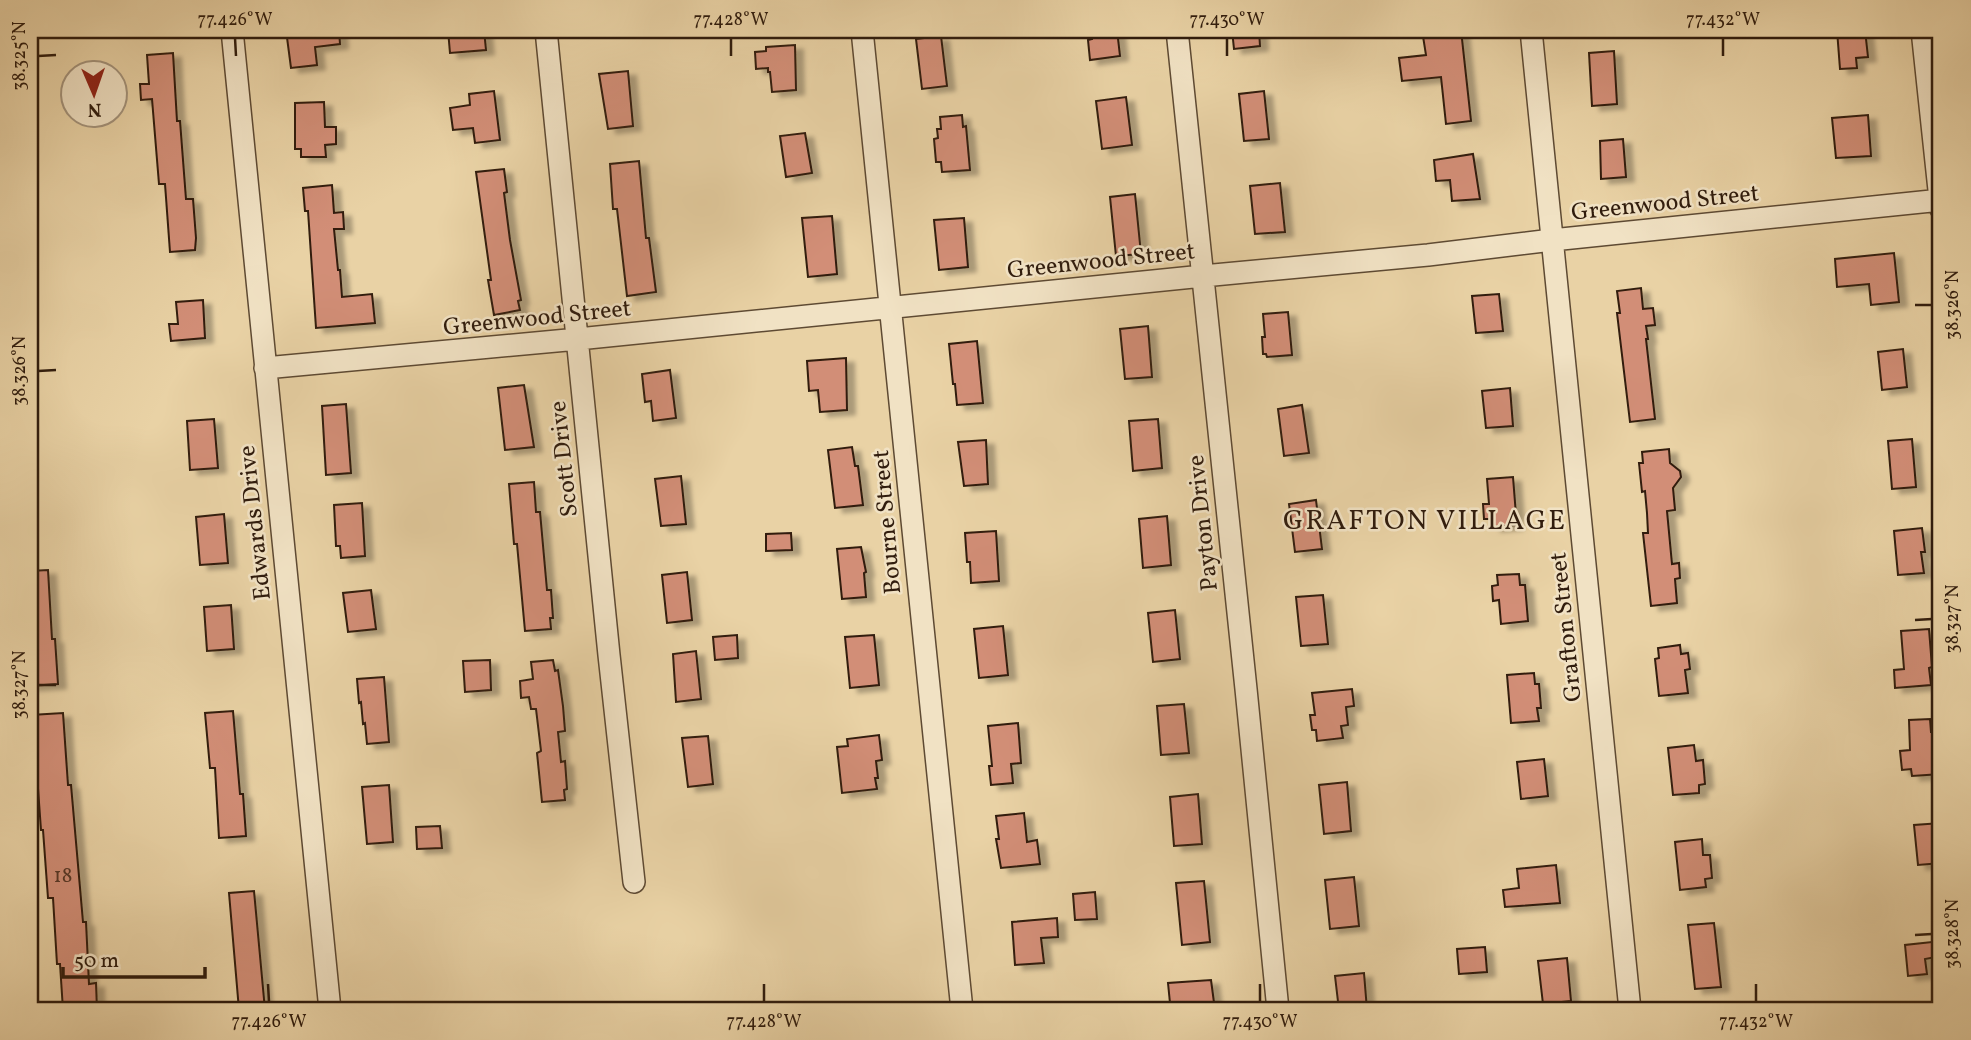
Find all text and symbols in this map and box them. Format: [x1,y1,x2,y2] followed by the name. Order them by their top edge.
[197,8,273,33] text: 77.426°W
[693,8,769,33] text: 77.428°W
[1190,8,1264,33] text: 77.430°W
[1686,8,1760,33] text: 77.432°W
[8,21,33,91] text: 38.325°N
[60,60,130,130] north arrow
[87,96,102,122] text: N
[1570,177,1761,231] street label: Greenwood Street
[1006,235,1197,289] street label: Greenwood Street
[1941,270,1966,340] text: 38.326°N
[442,292,633,346] street label: Greenwood Street
[8,336,33,406] text: 38.326°N
[542,399,588,519] street label: Scott Drive
[231,444,281,602] street label: Edwards Drive
[865,448,911,595] street label: Bourne Street
[1180,453,1228,593] street label: Payton Drive
[1283,502,1567,541] district label: GRAFTON VILLAGE
[1542,550,1592,703] street label: Grafton Street
[1941,584,1966,654] text: 38.327°N
[8,650,33,720] text: 38.327°N
[54,862,72,891] house number: 18
[1941,899,1966,969] text: 38.328°N
[63,935,205,979] scale bar
[74,947,119,976] text: 50 m
[231,1010,307,1035] text: 77.426°W
[726,1010,802,1035] text: 77.428°W
[1223,1010,1297,1035] text: 77.430°W
[1719,1010,1793,1035] text: 77.432°W

